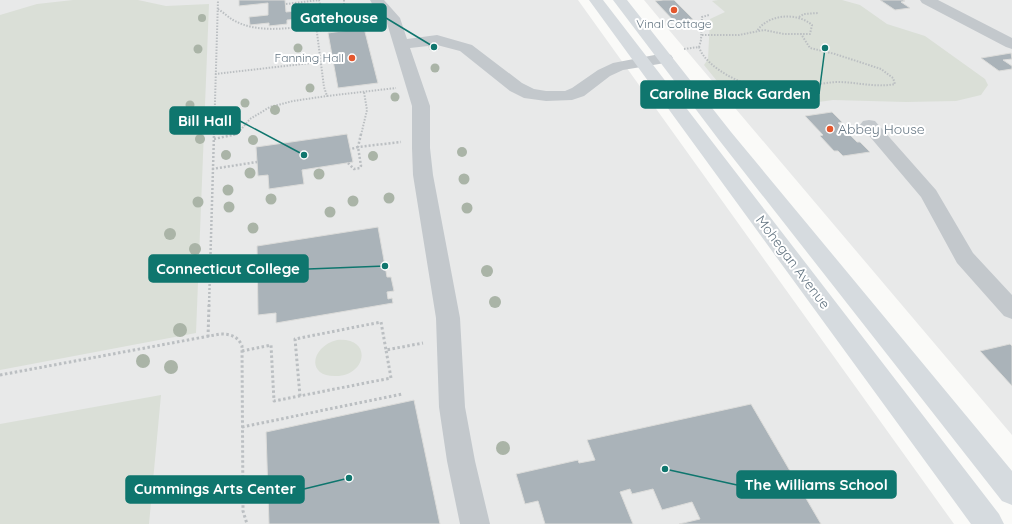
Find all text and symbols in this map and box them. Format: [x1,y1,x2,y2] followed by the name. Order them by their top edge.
[292,4,386,31] callout: Gatehouse
[669,5,679,15] marker: Vinal Cottage
[300,8,378,27] text: Gatehouse
[636,16,712,31] place label: Vinal Cottage
[275,50,344,65] place label: Fanning Hall
[347,53,357,63] marker: Fanning Hall
[641,81,819,108] callout: Caroline Black Garden
[649,84,811,103] text: Caroline Black Garden
[170,107,240,134] callout: Bill Hall
[178,111,232,130] text: Bill Hall
[838,120,925,138] place label: Abbey House
[825,124,835,134] marker: Abbey House
[752,212,834,313] street label: Mohegan Avenue
[149,255,308,282] callout: Connecticut College
[156,259,300,278] text: Connecticut College
[737,471,896,498] callout: The Williams School
[744,475,888,494] text: The Williams School
[126,476,304,503] callout: Cummings Arts Center
[134,479,296,498] text: Cummings Arts Center

